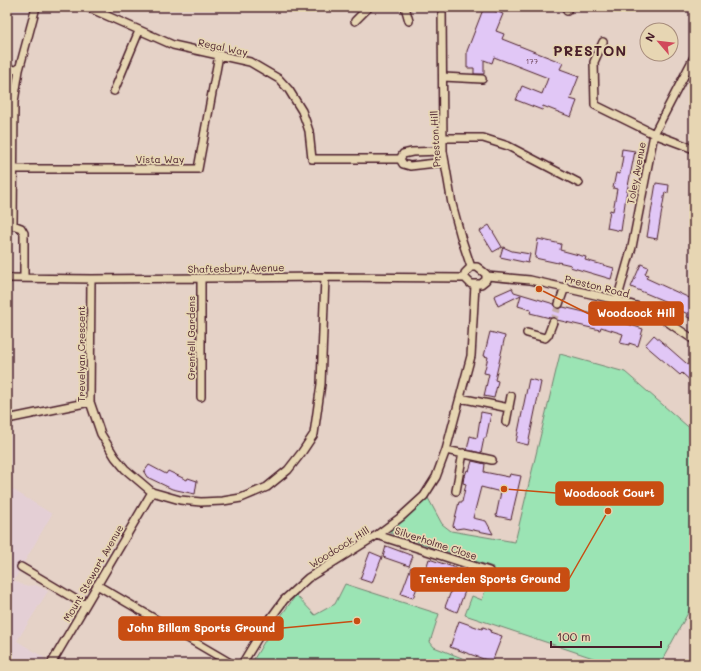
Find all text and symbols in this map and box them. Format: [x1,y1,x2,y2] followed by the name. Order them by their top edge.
[639,22,679,62] north arrow
[641,30,658,44] text: N
[197,35,249,59] street label: Regal Way
[553,41,627,60] district label: PRESTON
[526,56,539,66] house number: 177
[427,110,443,168] street label: Preston Hill
[623,141,649,205] street label: Toley Avenue
[136,152,184,166] street label: Vista Way
[188,260,284,276] street label: Shaftesbury Avenue
[563,271,631,301] street label: Preston Road
[184,296,198,380] street label: Grenfell Gardens
[589,302,683,325] callout: Woodcock Hill
[597,305,675,320] text: Woodcock Hill
[74,306,88,402] street label: Trevelyan Crescent
[556,482,663,505] callout: Woodcock Court
[563,485,655,500] text: Woodcock Court
[59,522,127,624] street label: Mount Stewart Avenue
[306,523,372,571] street label: Woodcock Hill
[393,523,479,563] street label: Silverholme Close
[411,568,569,591] callout: Tenterden Sports Ground
[419,571,561,586] text: Tenterden Sports Ground
[119,617,283,640] callout: John Billam Sports Ground
[127,620,275,635] text: John Billam Sports Ground
[551,623,661,649] scale bar
[557,628,591,644] text: 100 m

